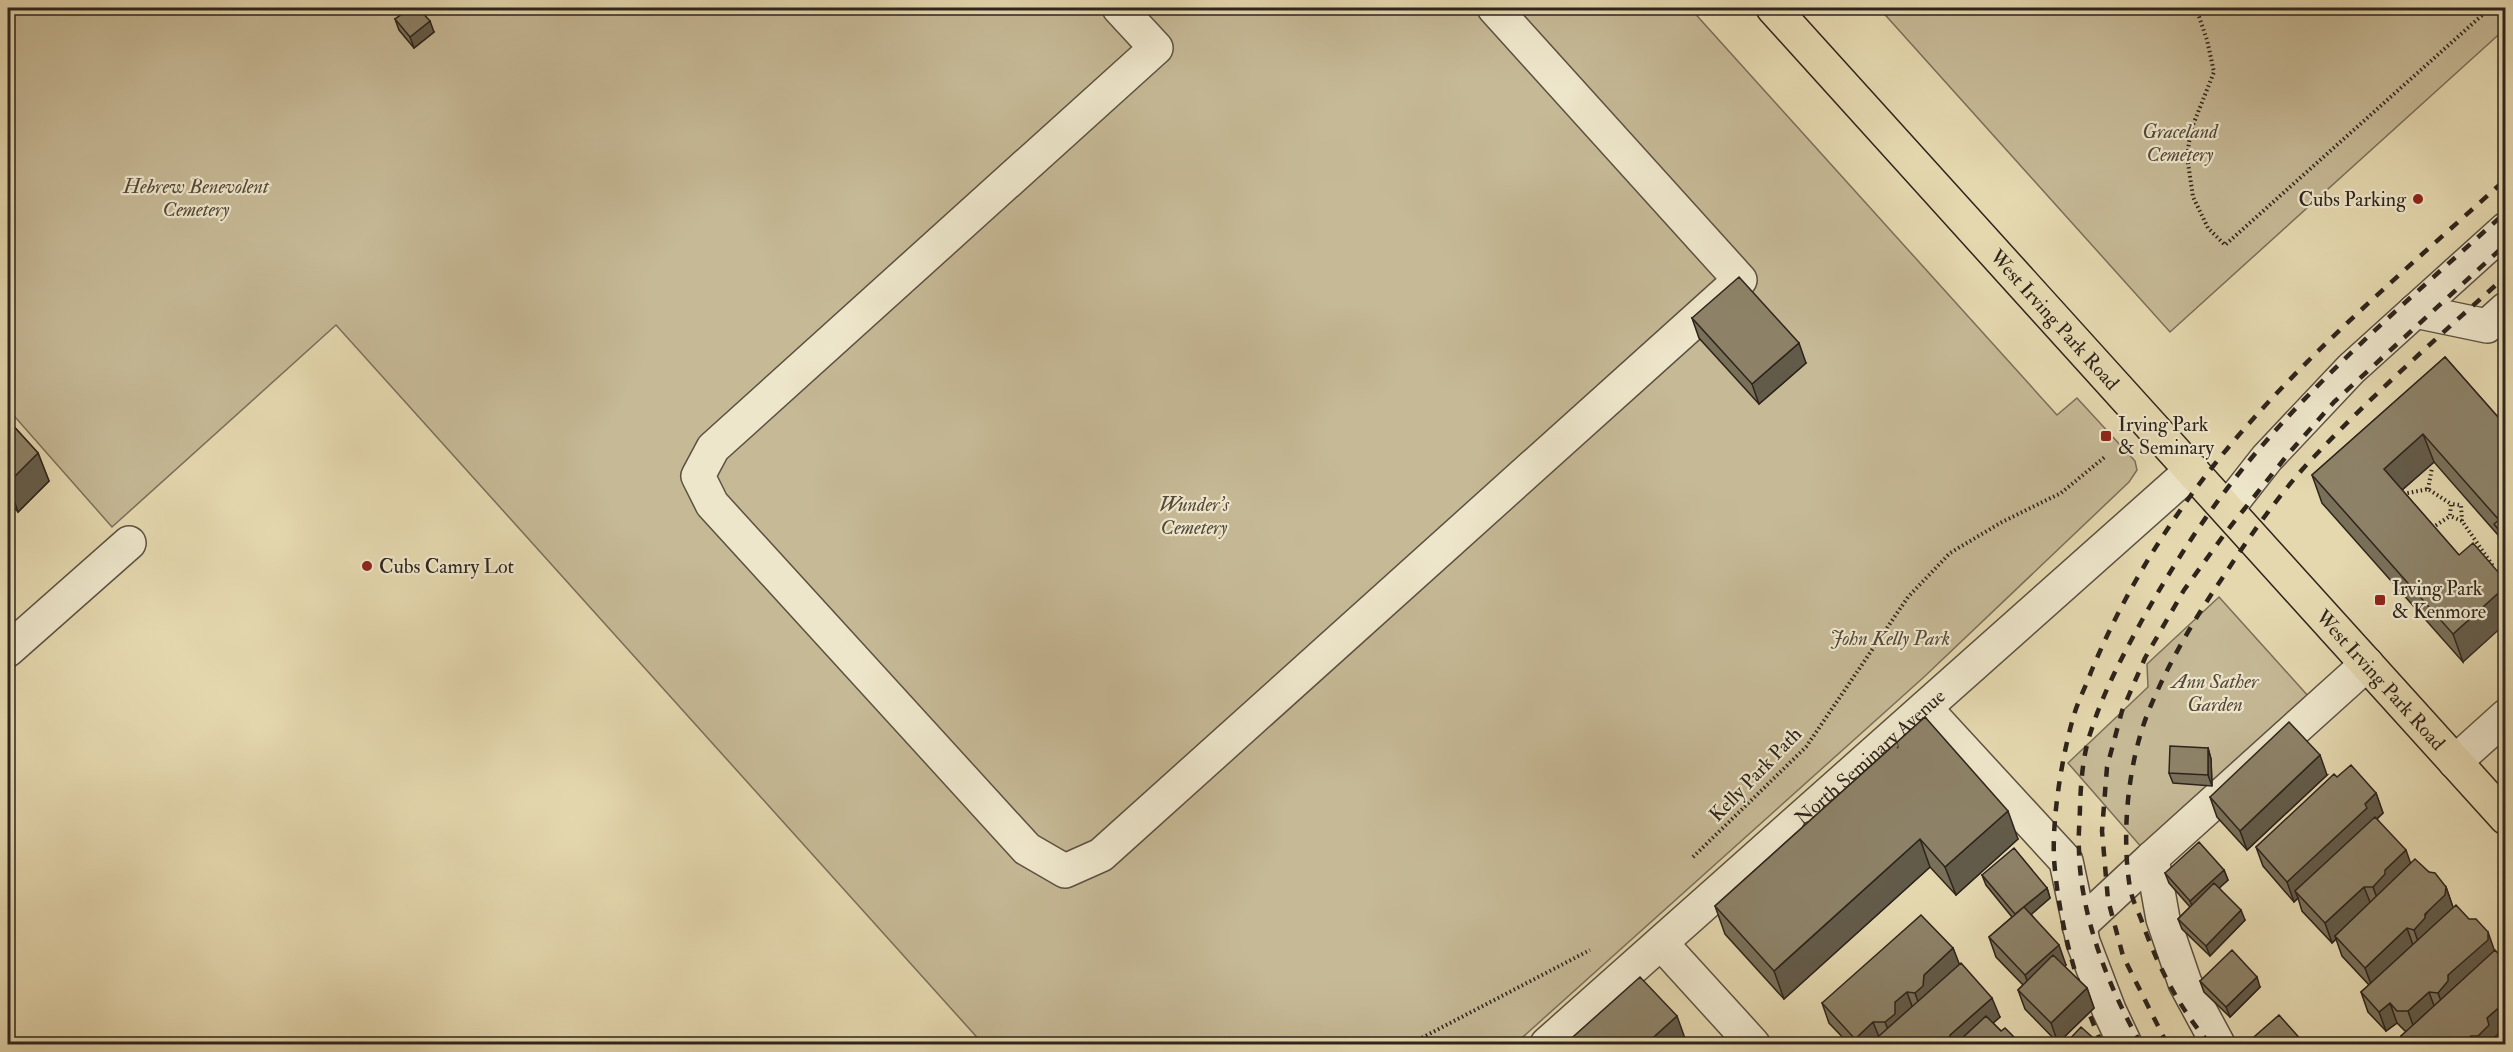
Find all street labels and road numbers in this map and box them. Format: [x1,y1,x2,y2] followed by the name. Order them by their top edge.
[1984,244,2125,395] street label: West Irving Park Road
[2310,604,2451,756] street label: West Irving Park Road
[1790,684,1950,831] street label: North Seminary Avenue
[1704,721,1807,827] street label: Kelly Park Path

